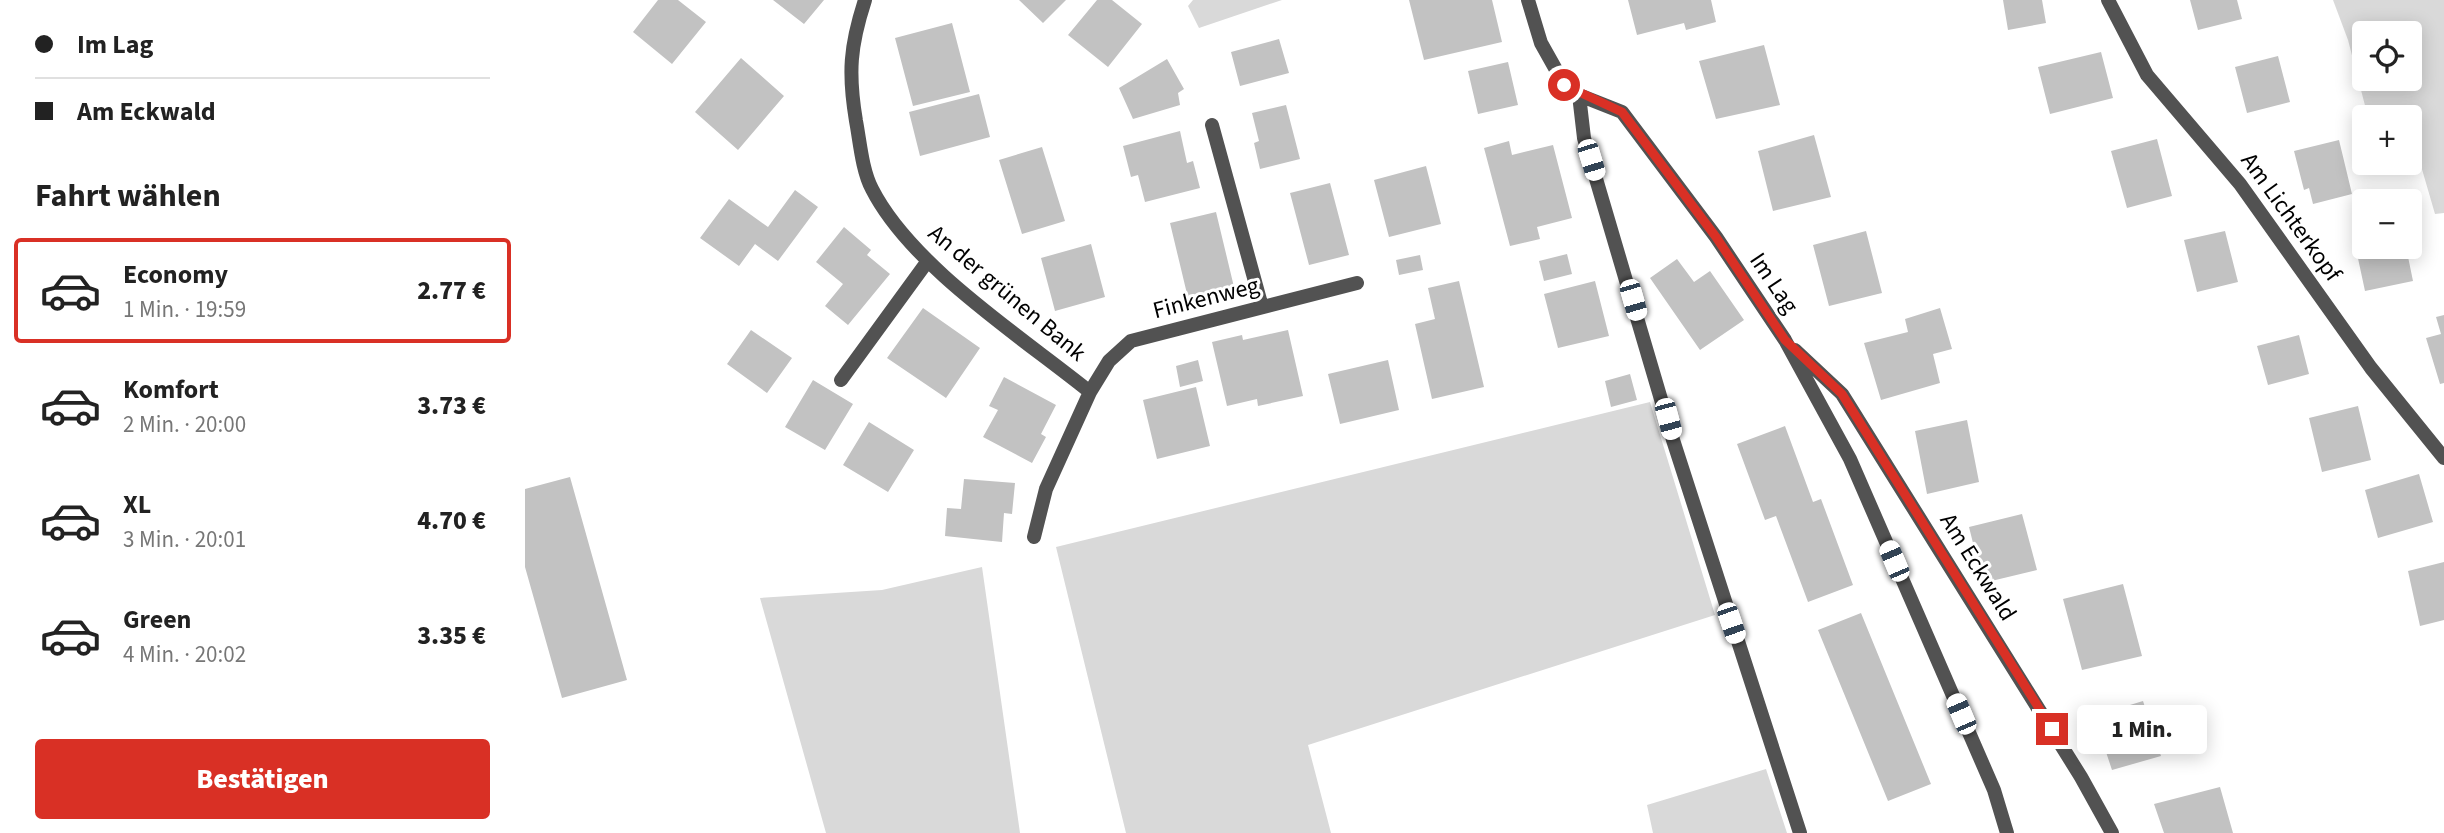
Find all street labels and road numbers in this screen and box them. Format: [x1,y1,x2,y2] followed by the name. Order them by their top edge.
[2232,145,2350,290] street label: Am Lichterkopf
[920,216,1094,370] street label: An der grünen Bank
[1741,245,1807,321] street label: Im Lag
[1149,268,1263,328] street label: Finkenweg
[1931,506,2025,628] street label: Am Eckwald

